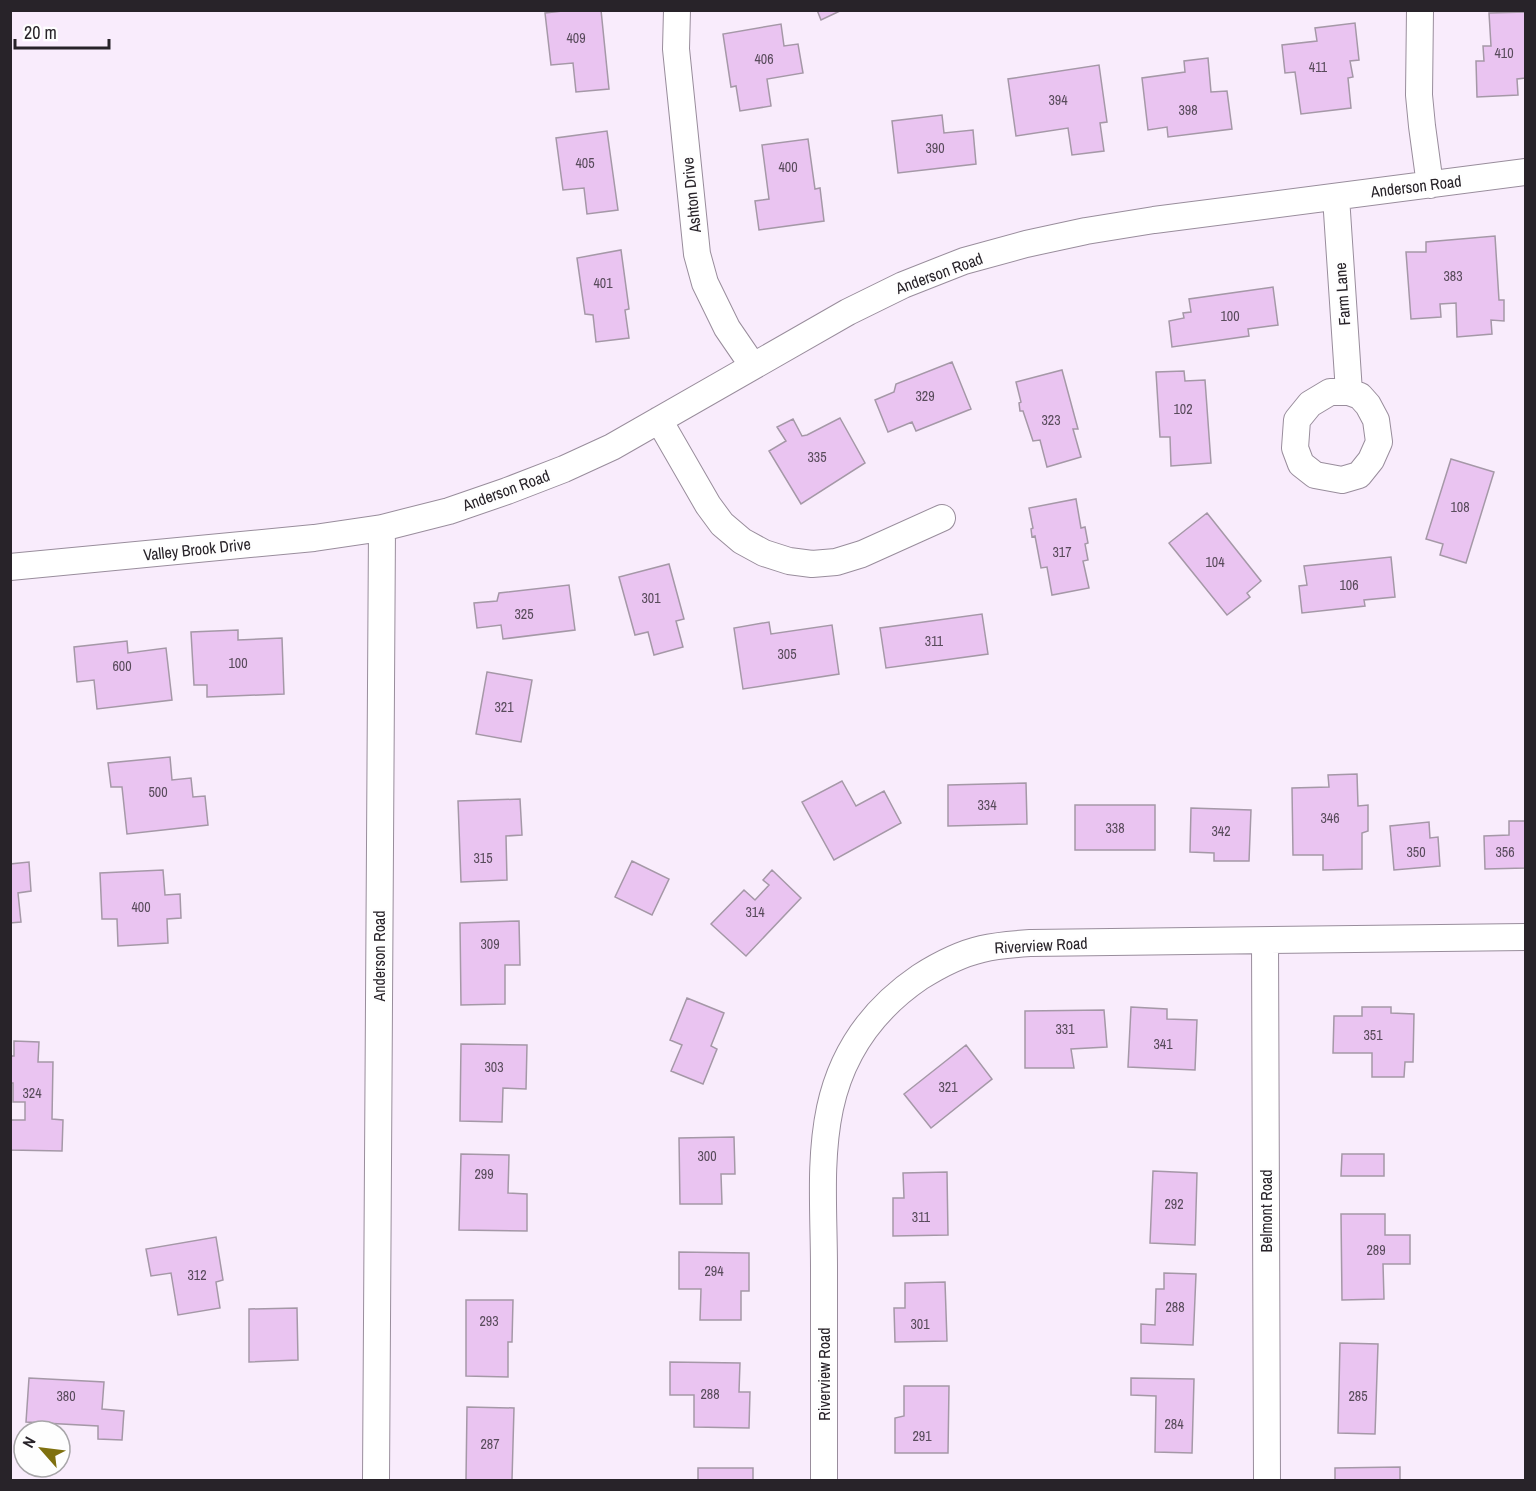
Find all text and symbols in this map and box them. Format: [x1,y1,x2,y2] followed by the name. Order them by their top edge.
[15,12,110,50] scale bar
[24,20,57,45] text: 20 m
[566,29,586,47] house number: 409
[1494,44,1514,62] house number: 410
[754,50,774,68] house number: 406
[1309,58,1328,76] house number: 411
[1048,91,1068,109] house number: 394
[1178,101,1198,119] house number: 398
[925,139,945,157] house number: 390
[575,154,595,172] house number: 405
[676,156,706,235] street label: Ashton Drive
[778,158,798,176] house number: 400
[1368,170,1463,203] street label: Anderson Road
[891,247,986,299] street label: Anderson Road
[1329,262,1355,326] street label: Farm Lane
[1443,267,1463,285] house number: 383
[593,274,613,292] house number: 401
[1220,307,1240,325] house number: 100
[915,387,935,405] house number: 329
[1173,400,1193,418] house number: 102
[1041,411,1061,429] house number: 323
[807,448,827,466] house number: 335
[458,464,553,516] street label: Anderson Road
[1450,498,1470,516] house number: 108
[142,532,252,566] street label: Valley Brook Drive
[1052,543,1072,561] house number: 317
[1205,553,1225,571] house number: 104
[1339,576,1359,594] house number: 106
[641,589,661,607] house number: 301
[514,605,534,623] house number: 325
[925,632,944,650] house number: 311
[777,645,797,663] house number: 305
[228,654,248,672] house number: 100
[112,657,132,675] house number: 600
[494,698,514,716] house number: 321
[148,783,168,801] house number: 500
[977,796,997,814] house number: 334
[1320,809,1340,827] house number: 346
[1105,819,1125,837] house number: 338
[1211,822,1231,840] house number: 342
[1406,843,1426,861] house number: 350
[1495,843,1515,861] house number: 356
[473,849,493,867] house number: 315
[131,898,151,916] house number: 400
[745,903,765,921] house number: 314
[368,910,390,1003] street label: Anderson Road
[994,932,1088,958] street label: Riverview Road
[480,935,500,953] house number: 309
[1055,1020,1075,1038] house number: 331
[1363,1026,1383,1044] house number: 351
[1153,1035,1173,1053] house number: 341
[484,1058,504,1076] house number: 303
[938,1078,958,1096] house number: 321
[22,1084,42,1102] house number: 324
[697,1147,717,1165] house number: 300
[474,1165,494,1183] house number: 299
[1255,1169,1277,1253] street label: Belmont Road
[1164,1195,1184,1213] house number: 292
[912,1208,931,1226] house number: 311
[1366,1241,1386,1259] house number: 289
[704,1262,724,1280] house number: 294
[187,1266,207,1284] house number: 312
[1165,1298,1185,1316] house number: 288
[479,1312,499,1330] house number: 293
[910,1315,930,1333] house number: 301
[813,1327,835,1421] street label: Riverview Road
[700,1385,720,1403] house number: 288
[56,1387,76,1405] house number: 380
[1348,1387,1368,1405] house number: 285
[1164,1415,1184,1433] house number: 284
[12,1419,72,1479] north arrow
[912,1427,932,1445] house number: 291
[17,1433,41,1451] text: N
[480,1435,500,1453] house number: 287

